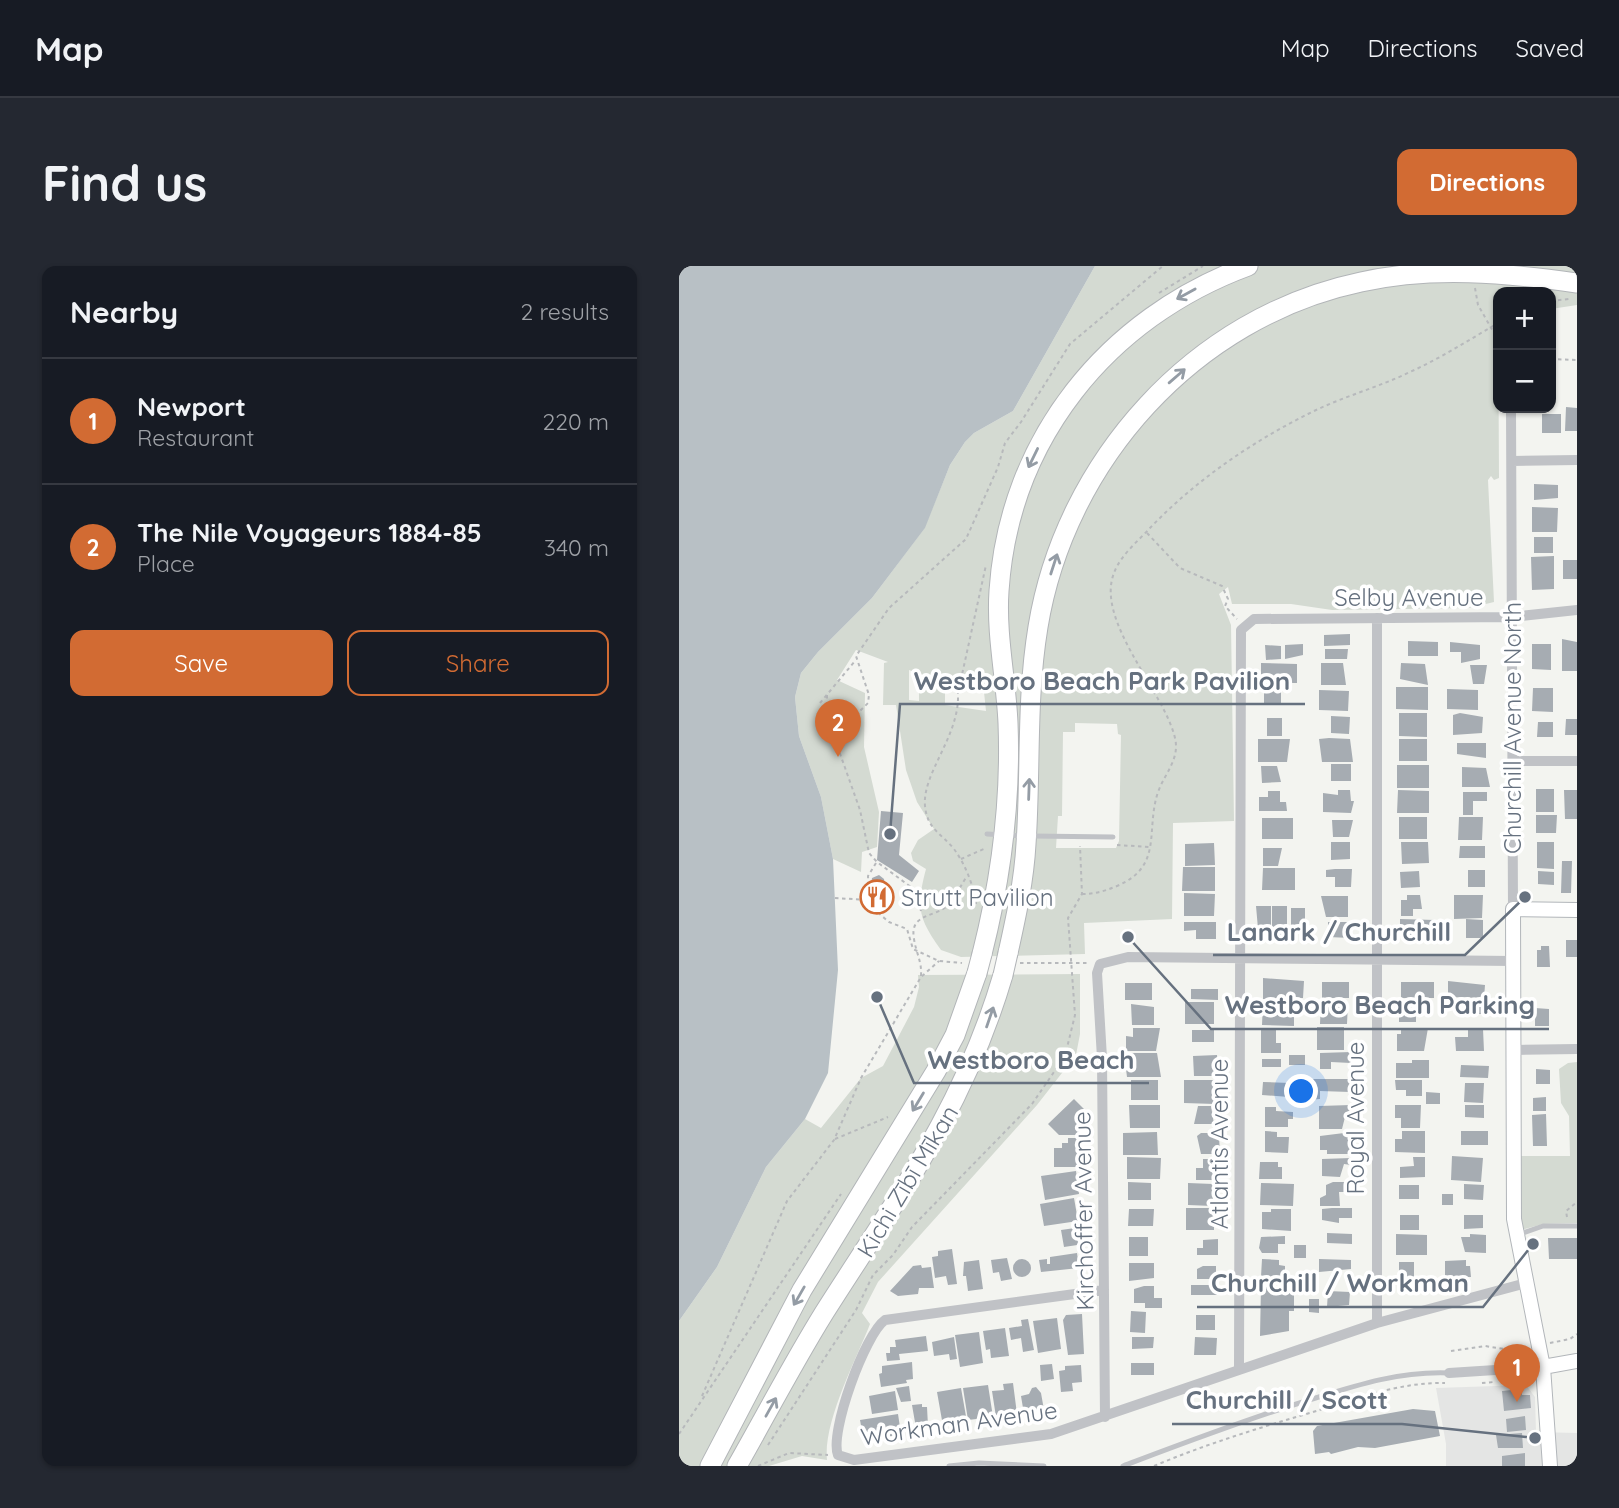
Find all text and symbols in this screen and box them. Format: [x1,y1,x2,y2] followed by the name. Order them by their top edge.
[35,28,103,69] text: Map
[1281,33,1330,63] text: Map
[1368,33,1478,63] text: Directions
[1516,33,1584,63] text: Saved
[1397,149,1577,215] button: Directions
[42,152,207,213] text: Find us
[1176,287,1196,301] one-way arrow
[1493,287,1556,413] map controls
[1493,287,1556,350] button: +
[70,293,178,331] text: Nearby
[520,297,609,326] text: 2 results
[1493,350,1556,413] button: −
[1168,368,1186,384] one-way arrow
[137,390,246,423] text: Newport
[89,407,97,436] text: 1
[543,407,609,436] text: 220 m
[137,423,254,452] text: Restaurant
[1026,447,1040,468] one-way arrow
[137,516,482,549] text: The Nile Voyageurs 1884-85
[86,533,100,562] text: 2
[544,533,609,562] text: 340 m
[137,549,195,578] text: Place
[1048,553,1061,575] one-way arrow
[1334,582,1484,612] street label: Selby Avenue
[1497,602,1527,854] street label: Churchill Avenue North
[70,630,333,696] button: Save
[347,630,609,696] button: Share
[900,657,1305,704] callout: Westboro Beach Park Pavilion
[914,664,1290,697] text: Westboro Beach Park Pavilion
[815,699,861,757] pin: 2
[1022,778,1035,801] one-way arrow
[858,878,896,916] restaurant icon: Strutt Pavilion
[901,882,1054,912] place label: Strutt Pavilion
[1213,908,1465,955] callout: Lanark / Churchill
[1227,915,1451,948] text: Lanark / Churchill
[1211,982,1549,1029] callout: Westboro Beach Parking
[1225,988,1535,1021] text: Westboro Beach Parking
[985,1007,997,1029] one-way arrow
[914,1036,1149,1083] callout: Westboro Beach
[1340,1042,1370,1194] street label: Royal Avenue
[928,1043,1134,1076] text: Westboro Beach
[1204,1059,1234,1229] street label: Atlantis Avenue
[1284,1074,1318,1108] your location
[911,1091,925,1111] one-way arrow
[850,1100,964,1262] street label: Kichi Zībī Mīkan
[1066,1111,1100,1311] street label: Kirchoffer Avenue
[1197,1260,1483,1307] callout: Churchill / Workman
[1211,1266,1469,1299] text: Churchill / Workman
[792,1285,806,1305] one-way arrow
[1494,1344,1540,1402] pin: 1
[1172,1377,1402,1424] callout: Churchill / Scott
[1186,1383,1388,1416] text: Churchill / Scott
[859,1394,1059,1452] street label: Workman Avenue
[764,1397,778,1417] one-way arrow

